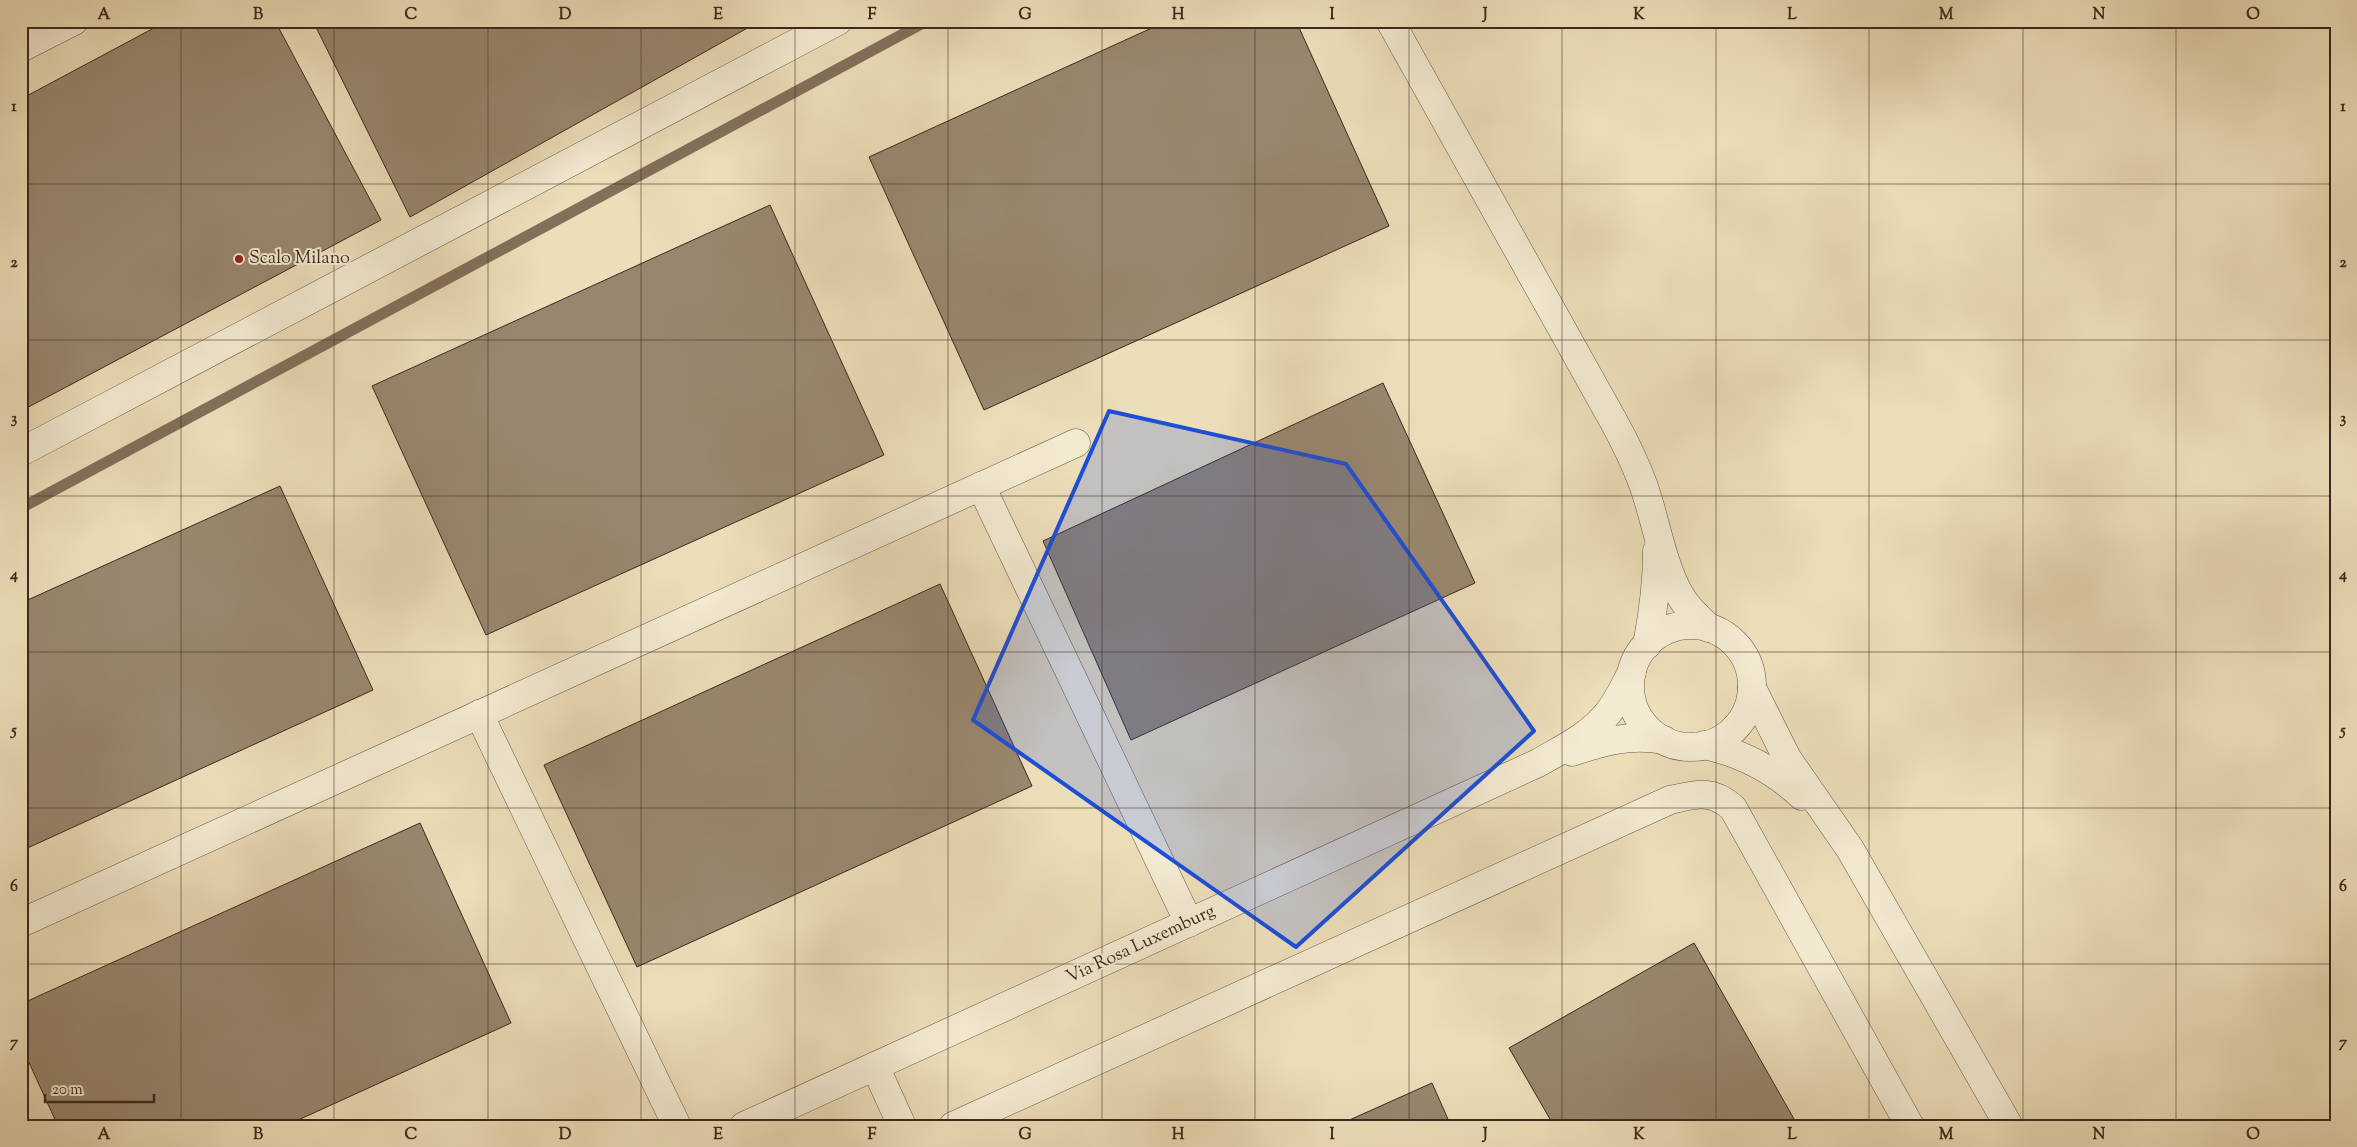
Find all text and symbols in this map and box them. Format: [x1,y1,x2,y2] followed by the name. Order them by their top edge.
[98,4,111,27] text: A
[253,4,263,27] text: B
[405,4,418,27] text: C
[559,4,572,27] text: D
[713,4,723,27] text: E
[868,4,877,27] text: F
[1018,4,1032,27] text: G
[1172,4,1185,27] text: H
[1329,4,1335,27] text: I
[1481,4,1488,27] text: J
[1633,4,1645,27] text: K
[1787,4,1797,27] text: L
[1939,4,1954,27] text: M
[2093,4,2106,27] text: N
[2246,4,2260,27] text: O
[11,96,17,119] text: 1
[2340,96,2346,119] text: 1
[249,246,350,272] place label: Scalo Milano
[10,252,18,275] text: 2
[2339,252,2347,275] text: 2
[233,253,245,265] marker: Scalo Milano
[11,408,18,431] text: 3
[2340,408,2347,431] text: 3
[9,564,18,587] text: 4
[2338,564,2347,587] text: 4
[9,720,17,743] text: 5
[2338,720,2346,743] text: 5
[10,876,18,899] text: 6
[2339,876,2347,899] text: 6
[1062,899,1220,991] street label: Via Rosa Luxemburg
[10,1032,19,1055] text: 7
[2339,1032,2348,1055] text: 7
[45,1072,154,1104] scale bar
[52,1080,83,1101] text: 20 m
[98,1124,111,1147] text: A
[253,1124,263,1147] text: B
[405,1124,418,1147] text: C
[559,1124,572,1147] text: D
[713,1124,723,1147] text: E
[868,1124,877,1147] text: F
[1018,1124,1032,1147] text: G
[1172,1124,1185,1147] text: H
[1329,1124,1335,1147] text: I
[1481,1124,1488,1147] text: J
[1633,1124,1645,1147] text: K
[1787,1124,1797,1147] text: L
[1939,1124,1954,1147] text: M
[2093,1124,2106,1147] text: N
[2246,1124,2260,1147] text: O

